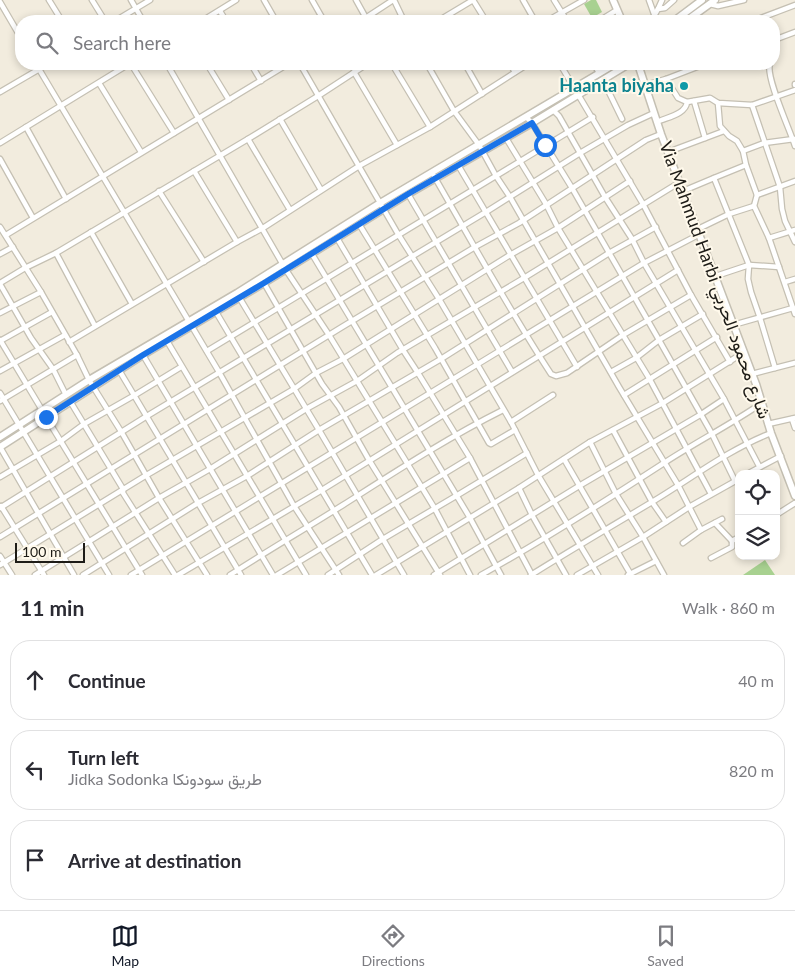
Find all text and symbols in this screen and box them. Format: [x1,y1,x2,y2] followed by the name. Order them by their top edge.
[15,15,780,70] search box
[33,29,61,57] icon: search
[73,31,171,54] text: Search here
[559,74,674,96] place label: Haanta biyaha
[678,80,690,92] marker: Haanta biyaha
[534,134,557,157] route start
[651,138,777,423] street label: Via Mahmud Harbi شارع محمود الحربي
[35,406,58,429] route end
[735,470,780,560] map controls
[735,470,780,515] button: locate
[735,515,780,560] button: layers
[15,540,85,563] scale bar
[22,543,61,560] text: 100 m
[20,595,84,620] text: 11 min
[682,598,775,617] text: Walk · 860 m
[21,666,49,694] icon: ahead
[68,669,146,692] text: Continue
[738,671,774,690] text: 40 m
[68,746,139,769] text: Turn left
[21,756,49,784] icon: left
[729,761,774,780] text: 820 m
[68,769,262,788] text: Jidka Sodonka طريق سودونكا
[21,846,49,874] icon: arrive
[68,849,241,872] text: Arrive at destination
[111,922,139,969] tab: Map
[362,922,425,969] tab: Directions
[647,922,684,969] tab: Saved

